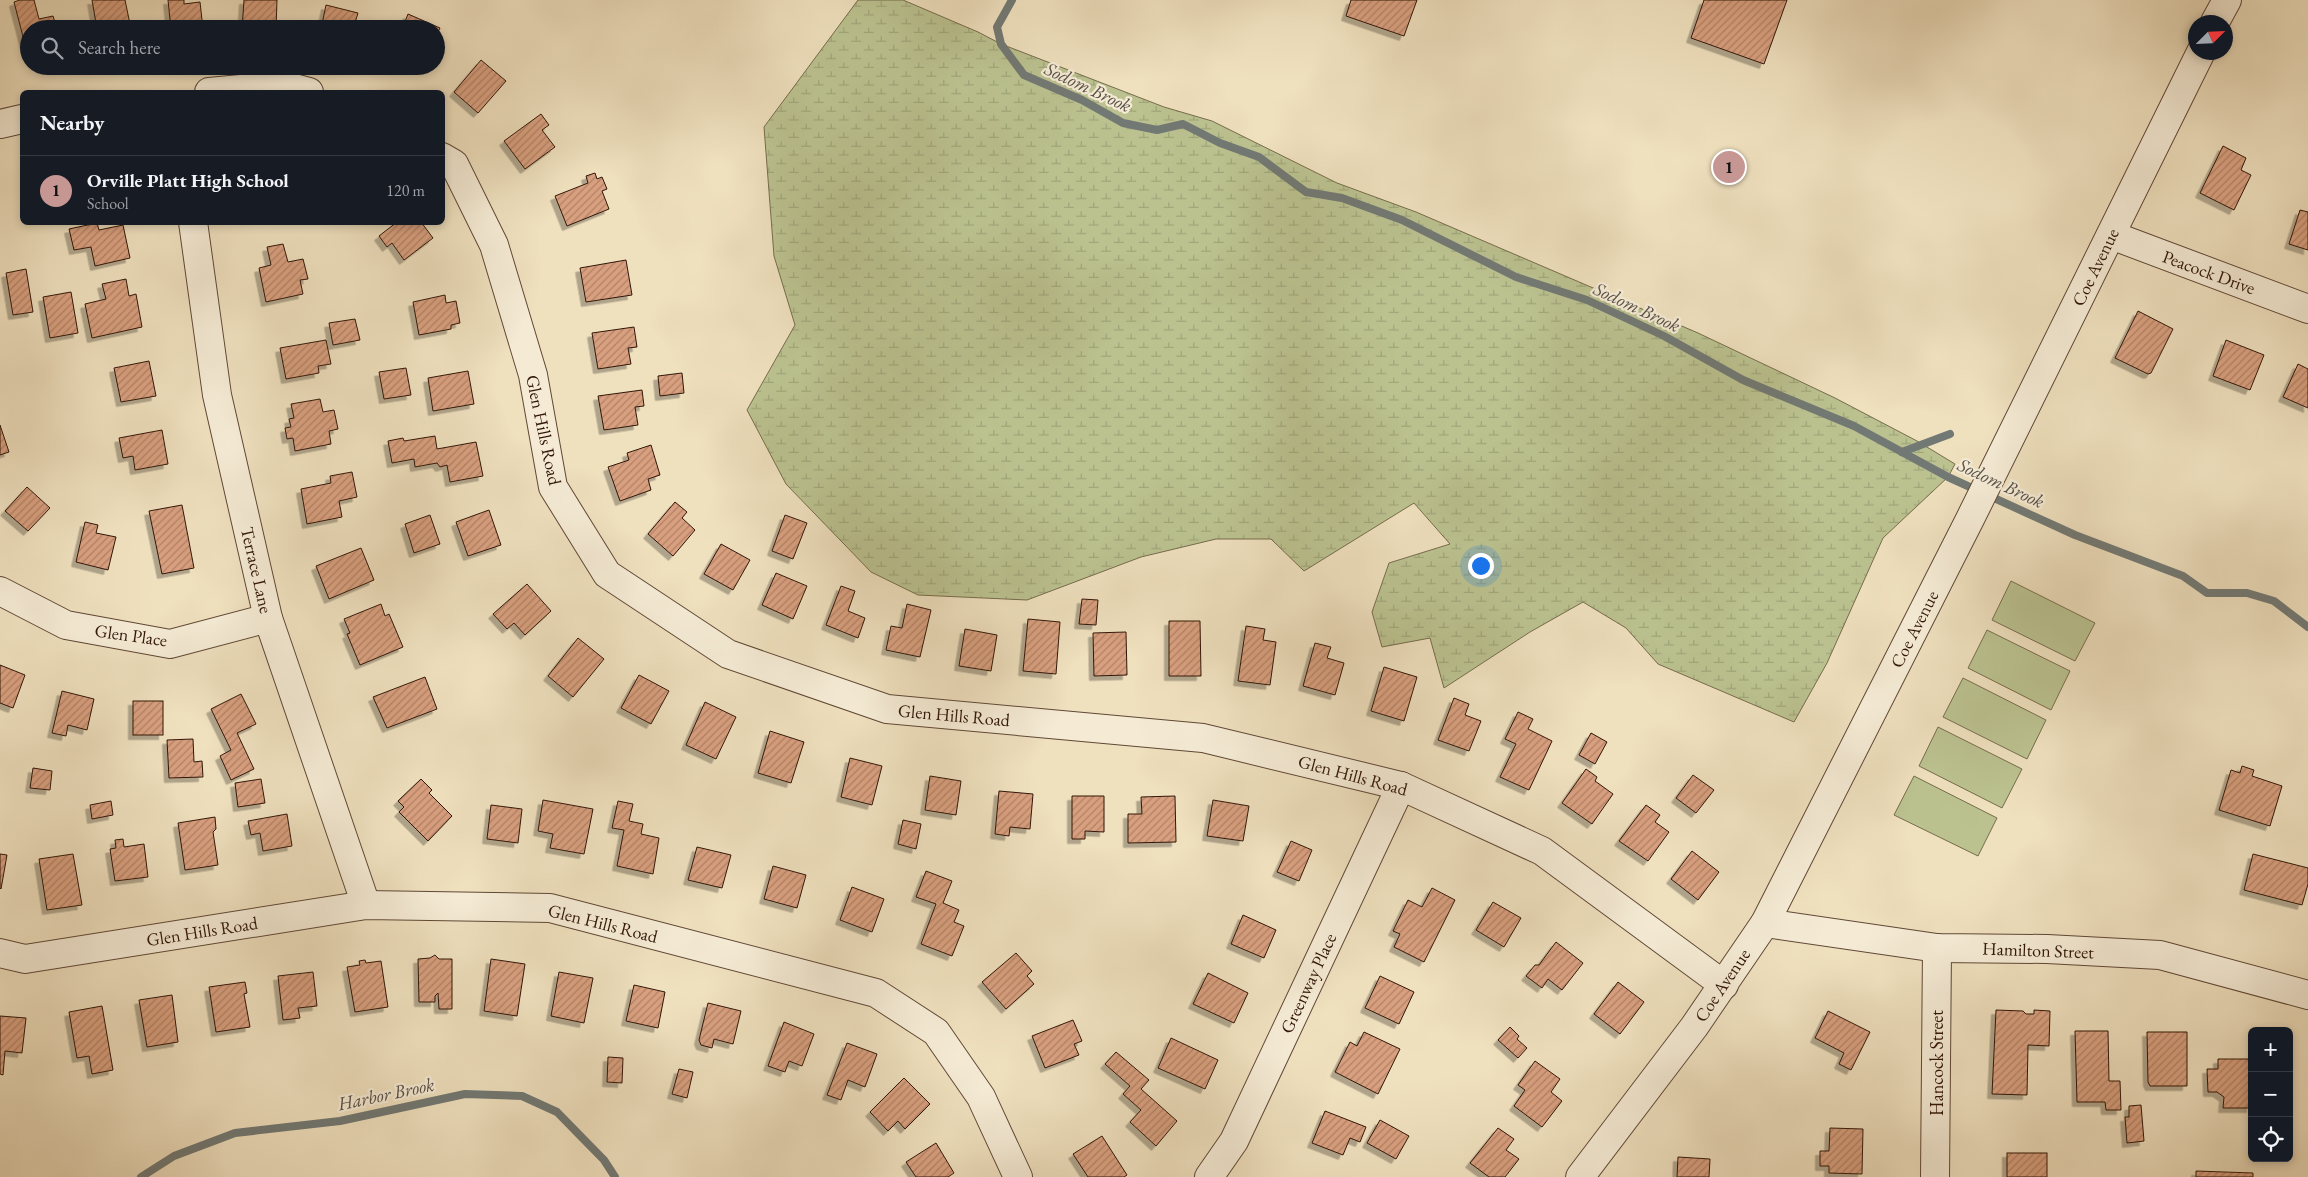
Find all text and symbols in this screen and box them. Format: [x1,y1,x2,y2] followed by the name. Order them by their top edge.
[2188,15,2233,60] north arrow
[20,20,445,75] search box
[38,34,66,62] icon: search
[78,35,160,60] text: Search here
[1040,56,1136,118] water label: Sodom Brook
[40,109,104,136] text: Nearby
[1713,148,1745,186] pin: 1
[87,168,289,193] text: Orville Platt High School
[52,180,60,201] text: 1
[386,180,425,201] text: 120 m
[87,193,129,214] text: School
[2066,224,2124,310] street label: Coe Avenue
[2160,245,2258,299] street label: Peacock Drive
[1589,276,1685,338] water label: Sodom Brook
[521,373,567,488] street label: Glen Hills Road
[1953,452,2049,514] water label: Sodom Brook
[236,524,278,616] street label: Terrace Lane
[1468,553,1494,579] your location
[1885,586,1943,672] street label: Coe Avenue
[93,619,169,651] street label: Glen Place
[897,699,1012,731] street label: Glen Hills Road
[1296,749,1411,801] street label: Glen Hills Road
[546,898,661,948] street label: Glen Hills Road
[145,911,260,951] street label: Glen Hills Road
[1275,929,1341,1037] street label: Greenway Place
[1982,937,2095,963] street label: Hamilton Street
[1689,944,1755,1026] street label: Coe Avenue
[1925,1010,1948,1116] street label: Hancock Street
[2248,1027,2293,1162] map controls
[2248,1027,2293,1072] button: +
[335,1072,437,1117] water label: Harbor Brook
[2248,1072,2293,1117] button: −
[2248,1117,2293,1162] button: locate

